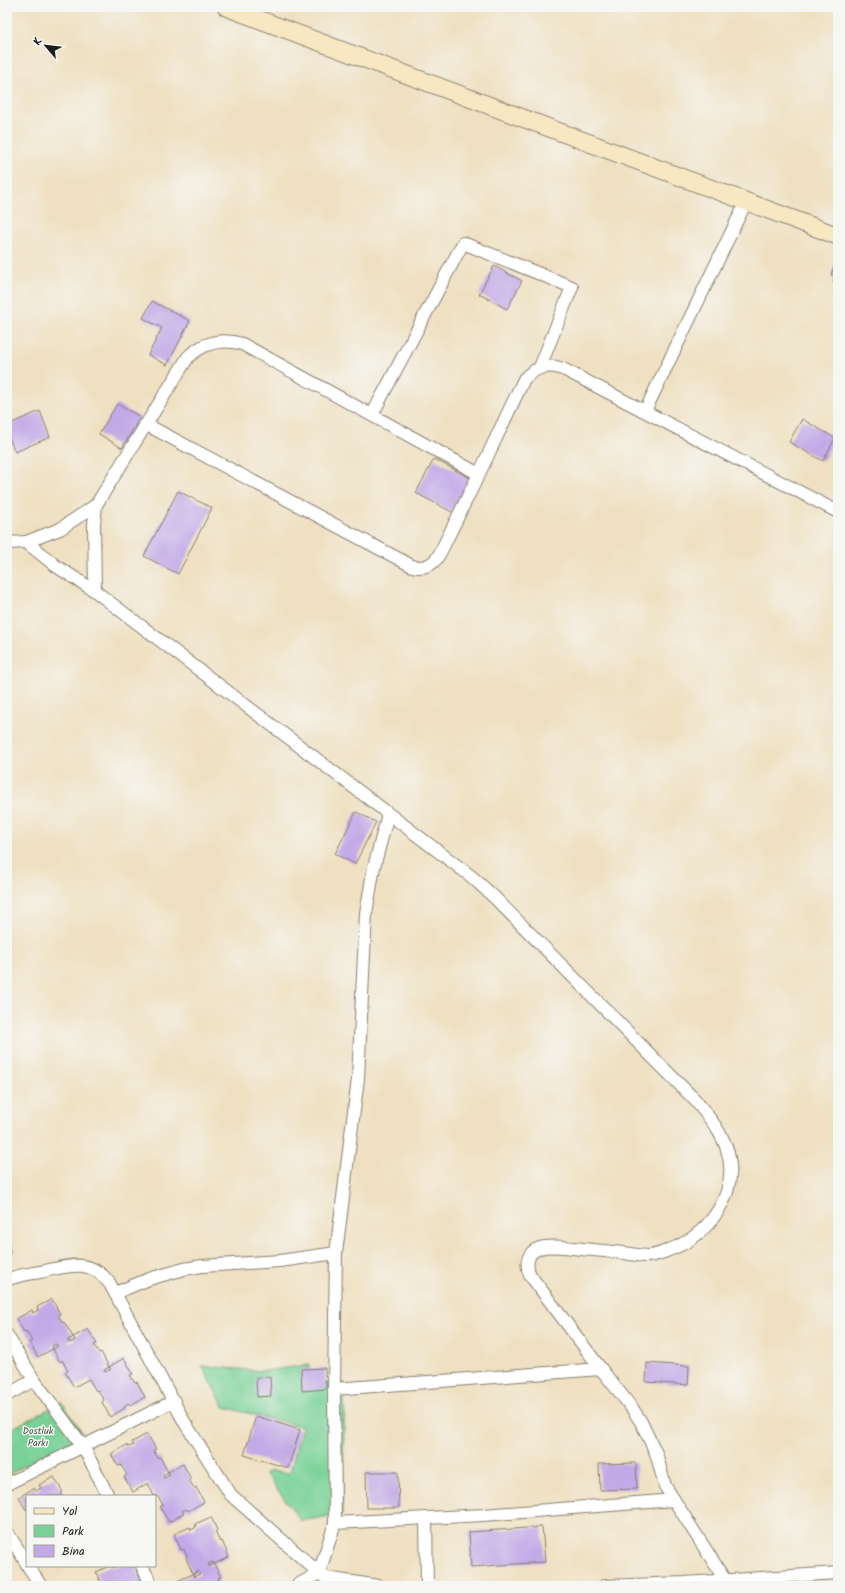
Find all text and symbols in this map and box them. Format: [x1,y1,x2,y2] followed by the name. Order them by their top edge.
[26,26,66,66] north arrow
[29,34,48,49] text: K
[22,1423,54,1451] park label: Dostluk Parkı
[26,1495,156,1567] legend
[62,1502,77,1521] text: Yol
[62,1522,84,1541] text: Park
[62,1542,85,1561] text: Bina

